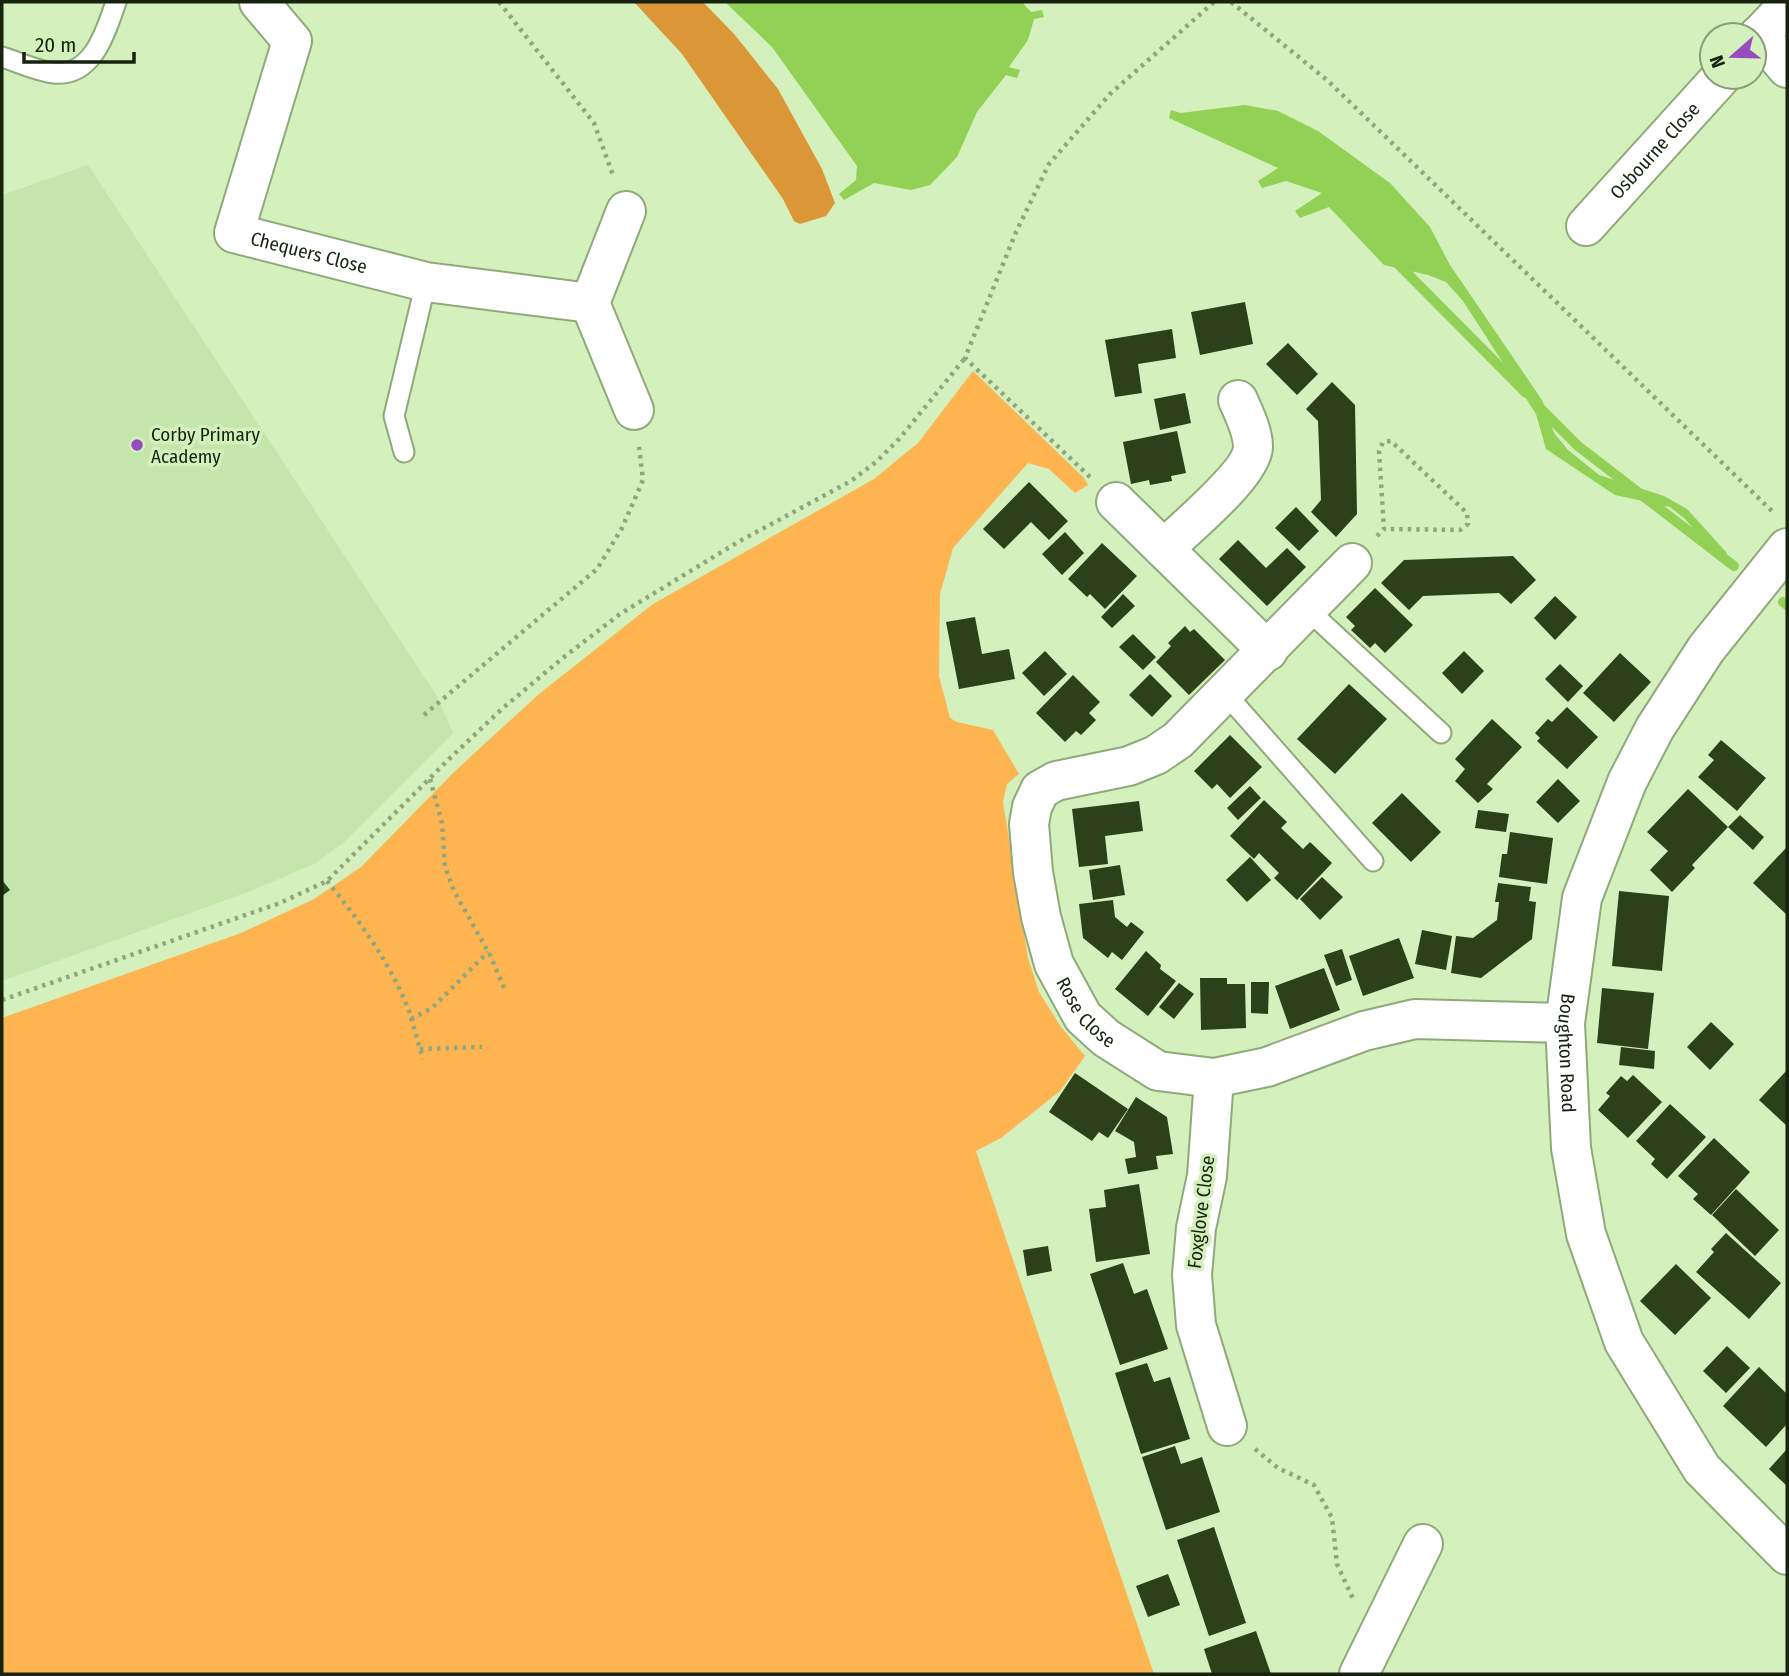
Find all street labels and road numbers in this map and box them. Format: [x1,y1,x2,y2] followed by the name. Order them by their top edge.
[1605,97,1704,204] street label: Osbourne Close
[248,226,370,278] street label: Chequers Close
[1052,973,1120,1052] street label: Rose Close
[1553,992,1581,1113] street label: Boughton Road
[1183,1154,1219,1270] street label: Foxglove Close

